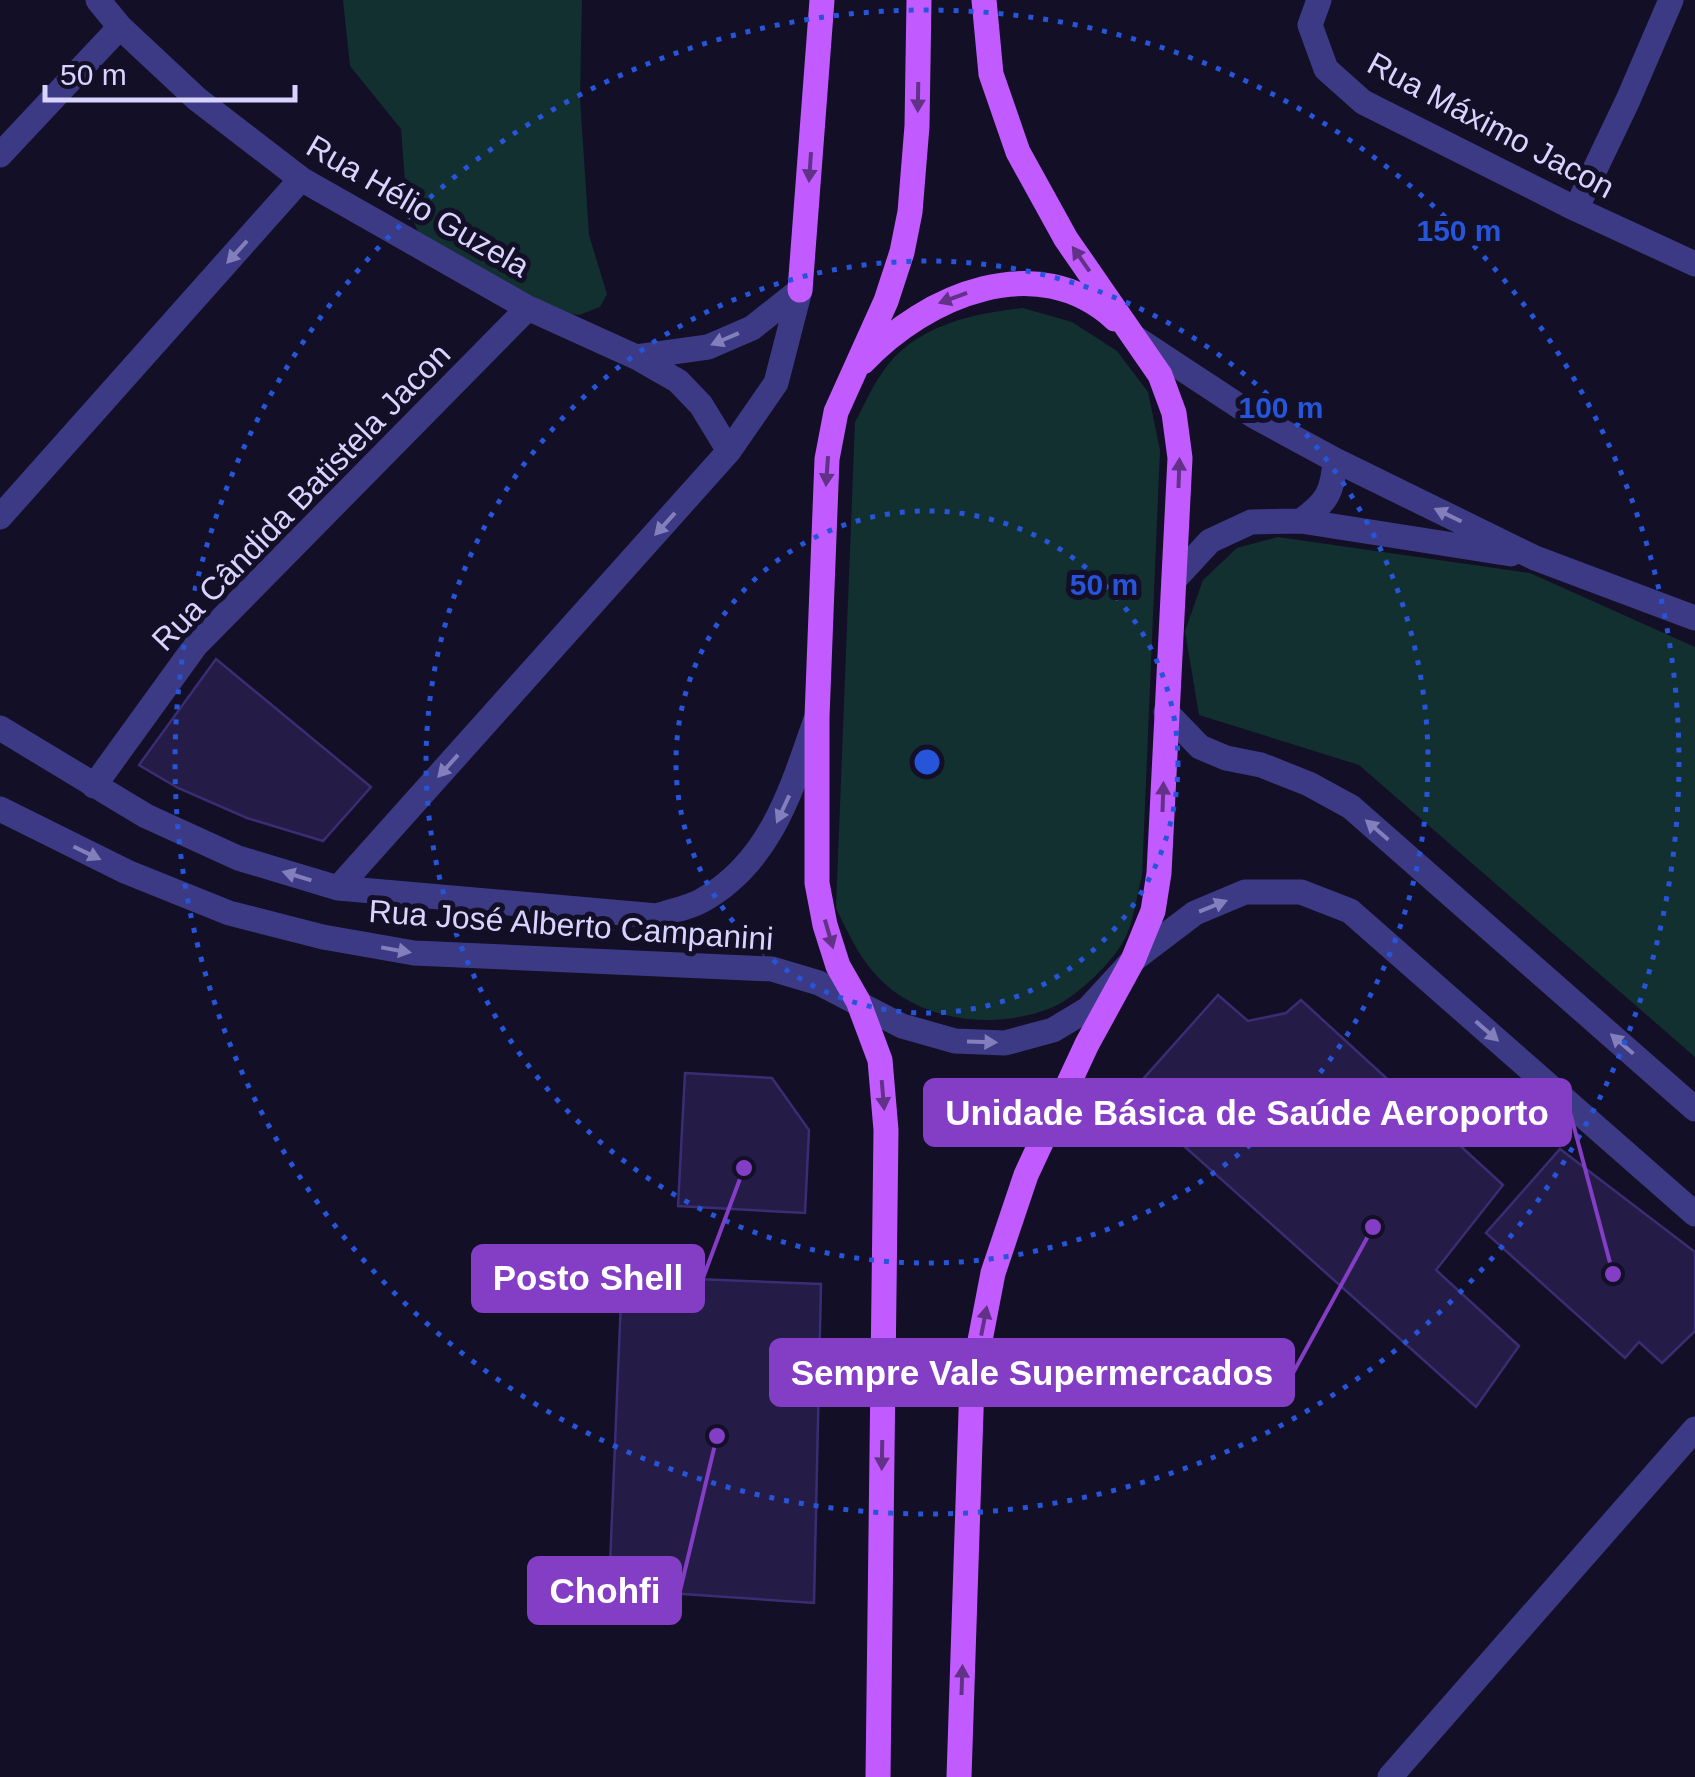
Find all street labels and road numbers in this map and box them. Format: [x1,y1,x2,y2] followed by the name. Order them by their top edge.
[1362,45,1620,205] street label: Rua Máximo Jacon
[300,128,536,284] street label: Rua Hélio Guzela
[145,336,457,658] street label: Rua Cândida Batistela Jacon
[367,893,775,957] street label: Rua José Alberto Campanini

